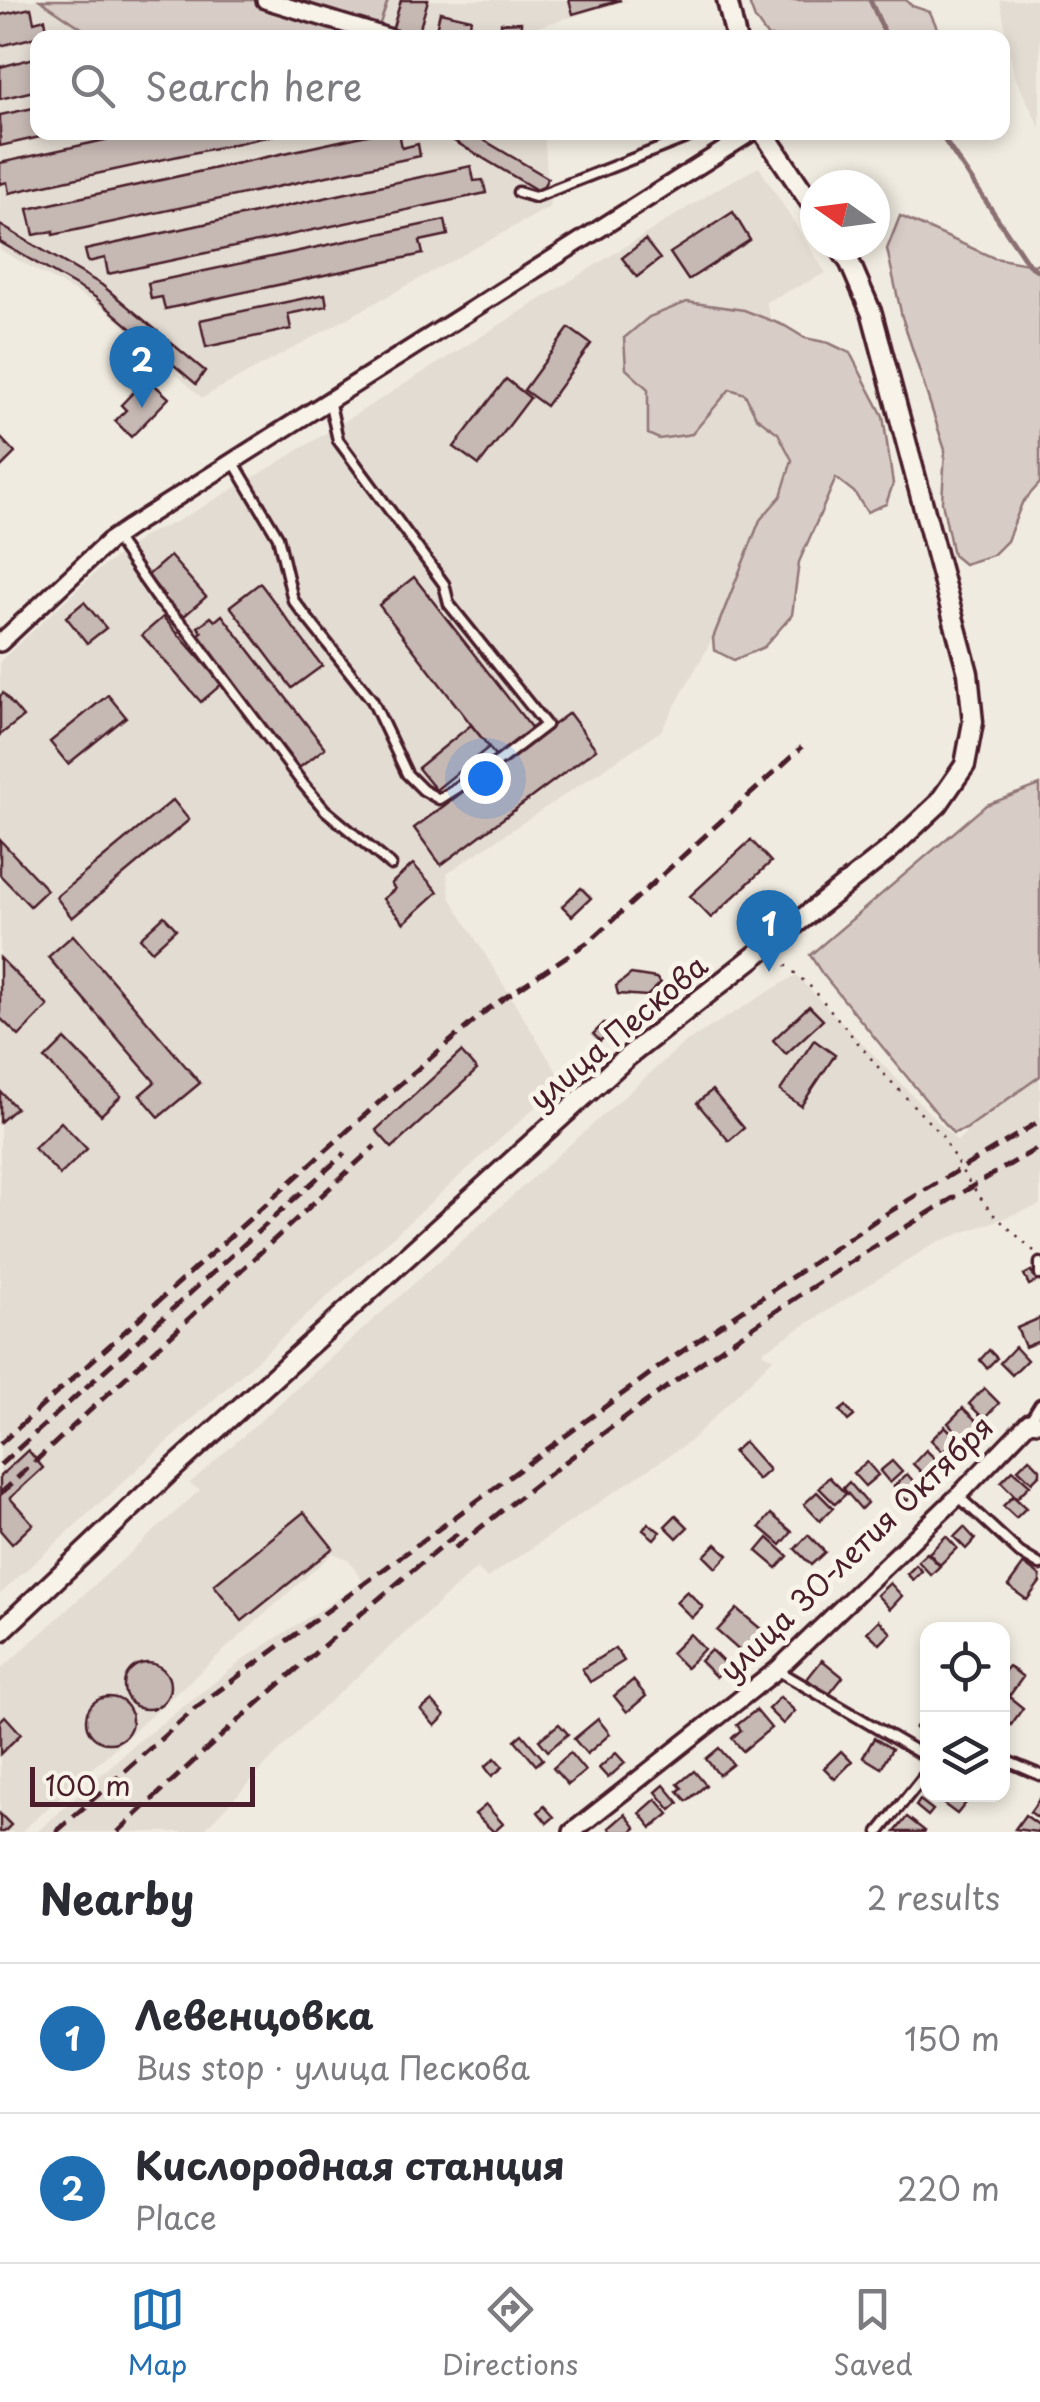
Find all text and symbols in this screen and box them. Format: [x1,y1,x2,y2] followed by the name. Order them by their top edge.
[30,30,1010,140] search box
[145,57,362,114] text: Search here
[65,58,120,113] icon: search
[800,170,890,260] north arrow
[110,326,174,408] pin: 2
[460,753,511,804] your location
[736,890,802,972] pin: 1
[518,943,717,1119] street label: улица Пескова
[708,1404,1002,1690] street label: улица 30-летия Октября
[920,1622,1010,1802] map controls
[920,1622,1010,1712] button: locate
[920,1712,1010,1802] button: layers
[30,1762,255,1806] scale bar
[45,1763,131,1806] text: 100 m
[40,1866,194,1929] text: Nearby
[867,1873,1000,1921] text: 2 results
[135,1986,374,2043] text: Левенцовка
[65,2014,80,2062] text: 1
[904,2014,1000,2062] text: 150 m
[135,2043,530,2091] text: Bus stop · улица Пескова
[135,2136,565,2193] text: Кислородная станция
[61,2164,84,2212] text: 2
[897,2164,1000,2212] text: 220 m
[135,2193,217,2241] text: Place
[127,2282,187,2385] tab: Map
[442,2282,578,2385] tab: Directions
[833,2282,913,2385] tab: Saved

